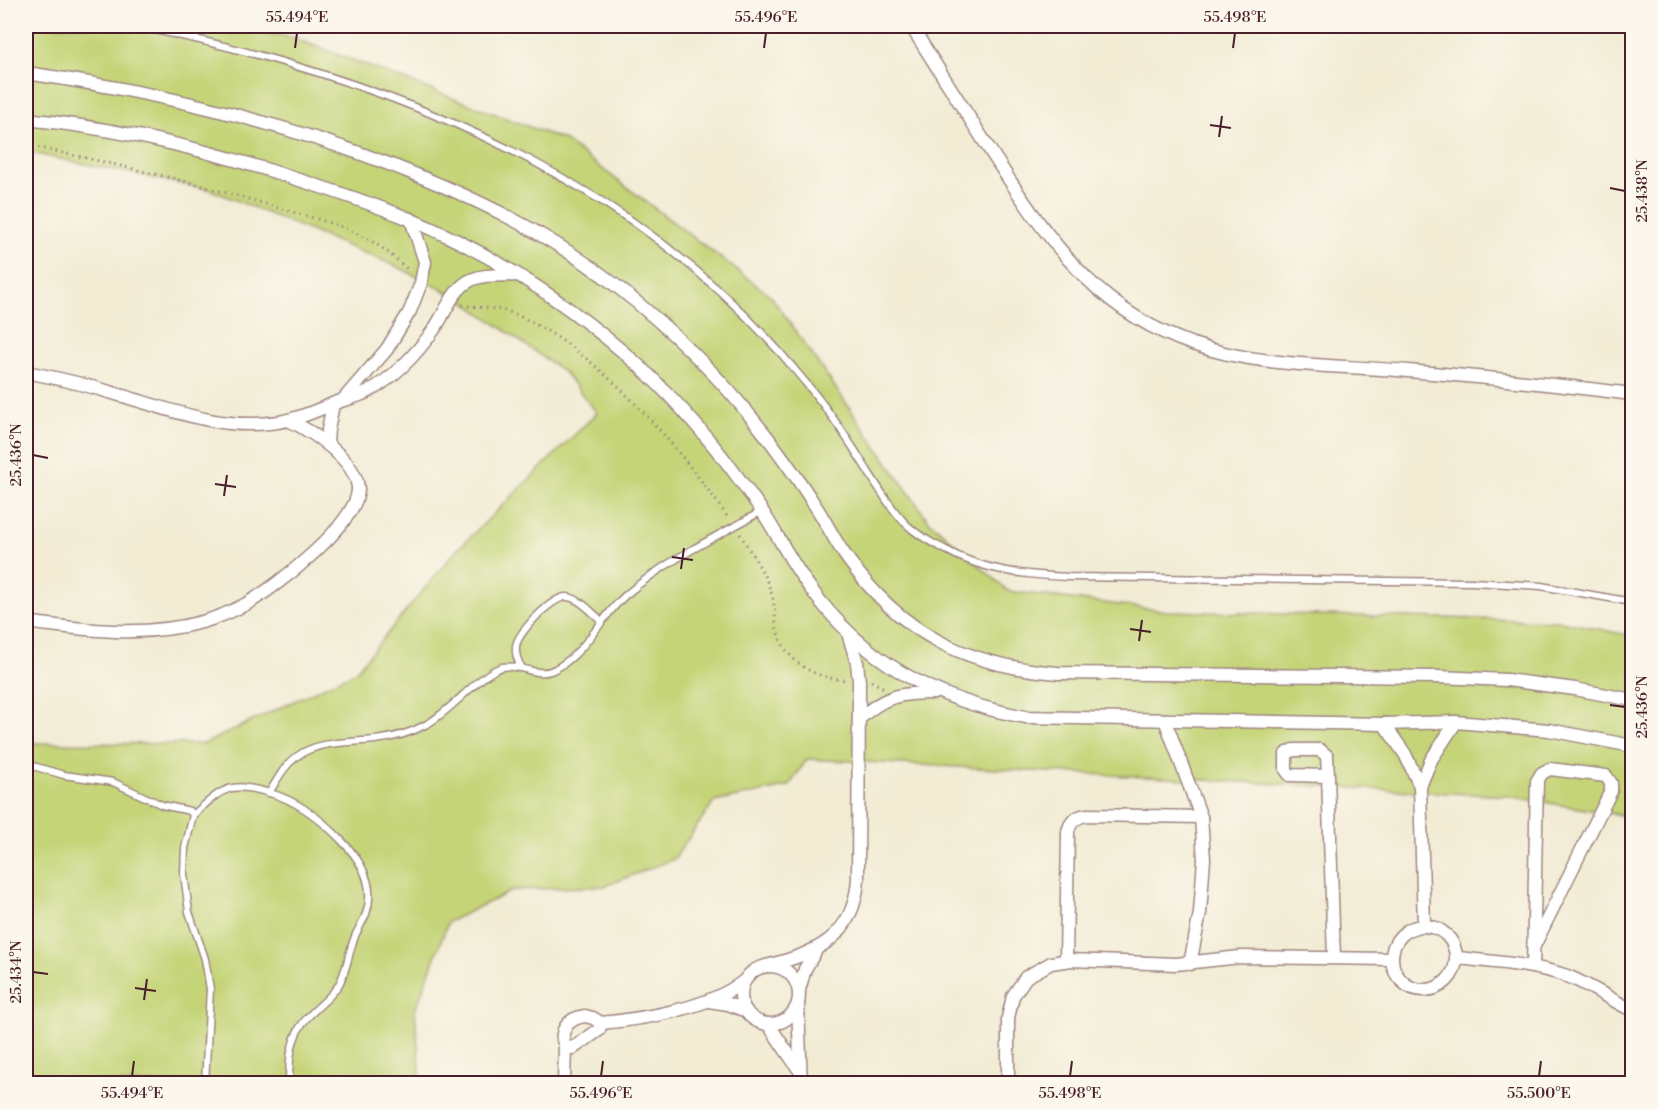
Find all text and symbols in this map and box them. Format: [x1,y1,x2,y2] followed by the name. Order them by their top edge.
[266,8,328,27] text: 55.494°E
[735,8,797,27] text: 55.496°E
[1204,8,1266,27] text: 55.498°E
[1633,159,1652,223] text: 25.438°N
[7,423,26,487] text: 25.436°N
[1633,675,1652,739] text: 25.436°N
[7,940,26,1004] text: 25.434°N
[101,1084,163,1103] text: 55.494°E
[570,1084,632,1103] text: 55.496°E
[1039,1084,1101,1103] text: 55.498°E
[1507,1084,1571,1103] text: 55.500°E

